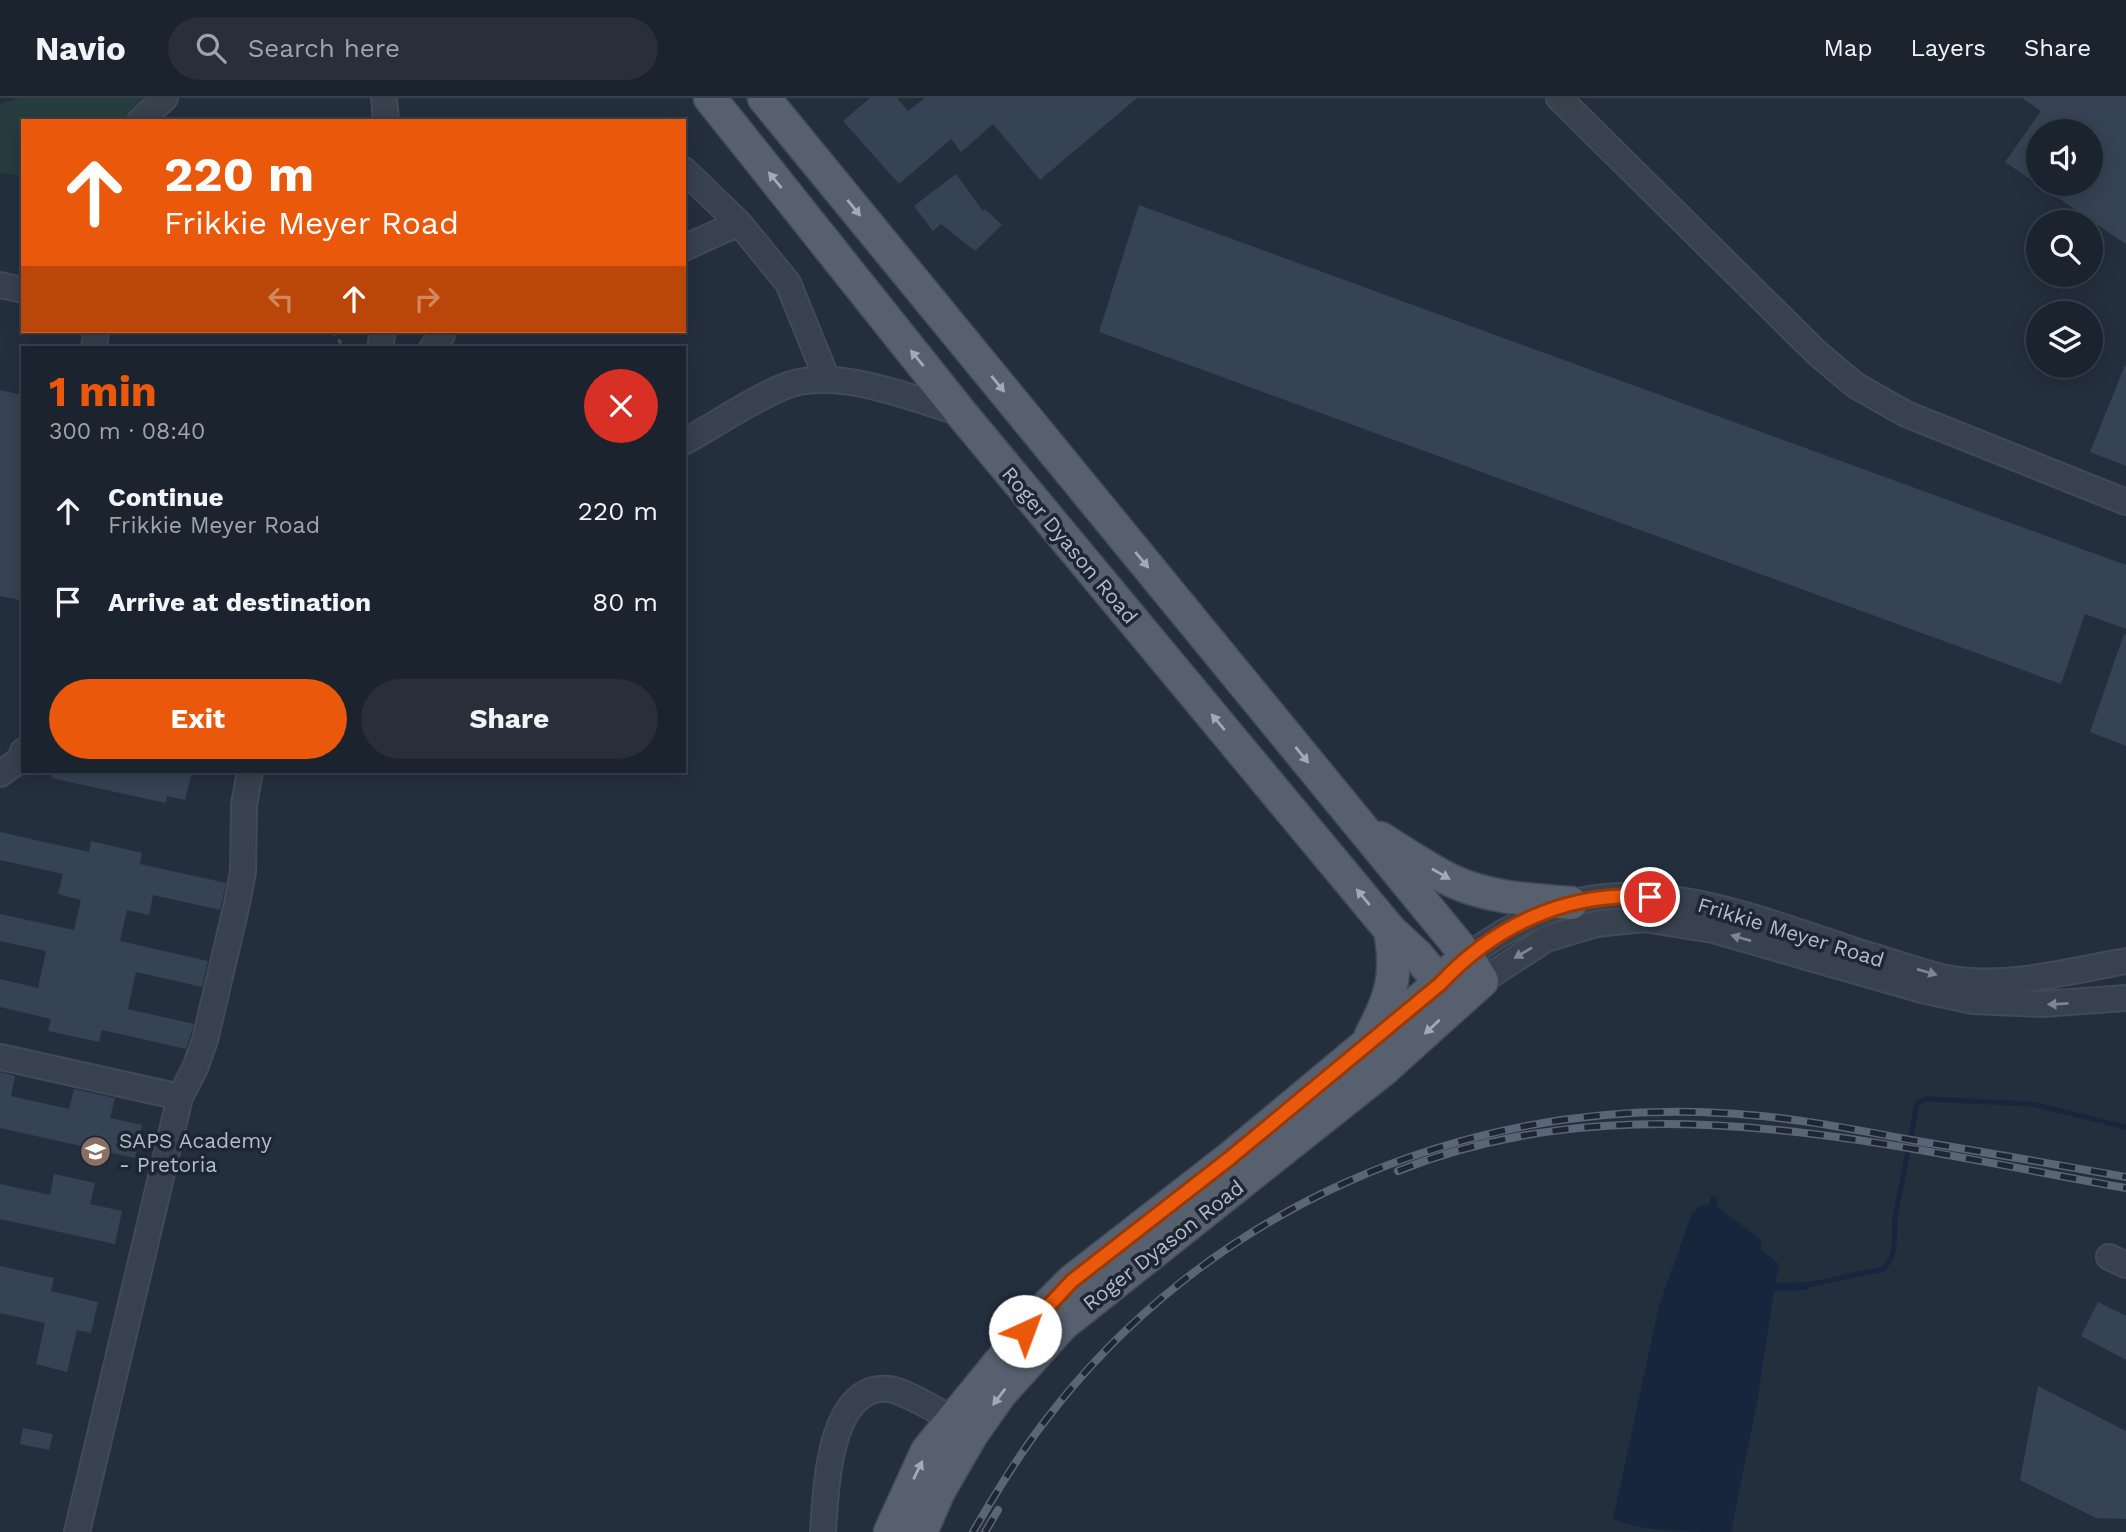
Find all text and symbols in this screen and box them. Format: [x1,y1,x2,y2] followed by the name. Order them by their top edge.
[168,17,658,80] search box
[35,29,126,68] text: Navio
[192,29,230,67] icon: search
[248,33,400,63] text: Search here
[1824,34,1872,62] text: Map
[1910,34,1986,62] text: Layers
[2024,34,2091,62] text: Share
[2026,119,2103,378] map controls
[2026,119,2103,196] button: sound
[164,145,314,203] text: 220 m
[49,147,140,238] icon: ahead
[768,171,783,189] one-way arrow
[846,199,861,216] one-way arrow
[164,204,459,242] text: Frikkie Meyer Road
[2026,210,2103,287] button: search
[262,280,300,318] icon: left
[335,280,373,318] icon: ahead
[408,280,446,318] icon: right
[2026,301,2103,378] button: layers
[910,349,925,367] one-way arrow
[49,367,157,416] text: 1 min
[584,369,658,443] button: close
[990,375,1005,393] one-way arrow
[49,418,205,445] text: 300 m · 08:40
[997,461,1143,629] street label: Roger Dyason Road
[108,482,224,512] text: Continue
[49,492,87,530] icon: ahead
[578,496,658,526] text: 220 m
[108,512,320,539] text: Frikkie Meyer Road
[1134,551,1149,568] one-way arrow
[49,583,87,621] icon: arrive
[108,587,371,617] text: Arrive at destination
[592,587,658,617] text: 80 m
[49,679,347,759] button: Exit
[361,679,658,759] button: Share
[1211,714,1226,731] one-way arrow
[1294,746,1309,763] one-way arrow
[1620,867,1680,927] pin
[1431,868,1450,880] one-way arrow
[1631,878,1669,916] icon: arrive
[1356,889,1371,906] one-way arrow
[1695,892,1887,972] street label: Frikkie Meyer Road
[1731,933,1752,943] one-way arrow
[1513,947,1532,960] one-way arrow
[1917,968,1938,978] one-way arrow
[2047,998,2069,1009] one-way arrow
[1424,1019,1441,1035] one-way arrow
[119,1128,272,1177] place label: SAPS Academy - Pretoria
[79,1135,113,1169] school or university icon: SAPS Academy - Pretoria
[1078,1174,1248,1316] street label: Roger Dyason Road
[988,1294,1062,1368] position arrow
[993,1388,1007,1406] one-way arrow
[912,1460,923,1480] one-way arrow

